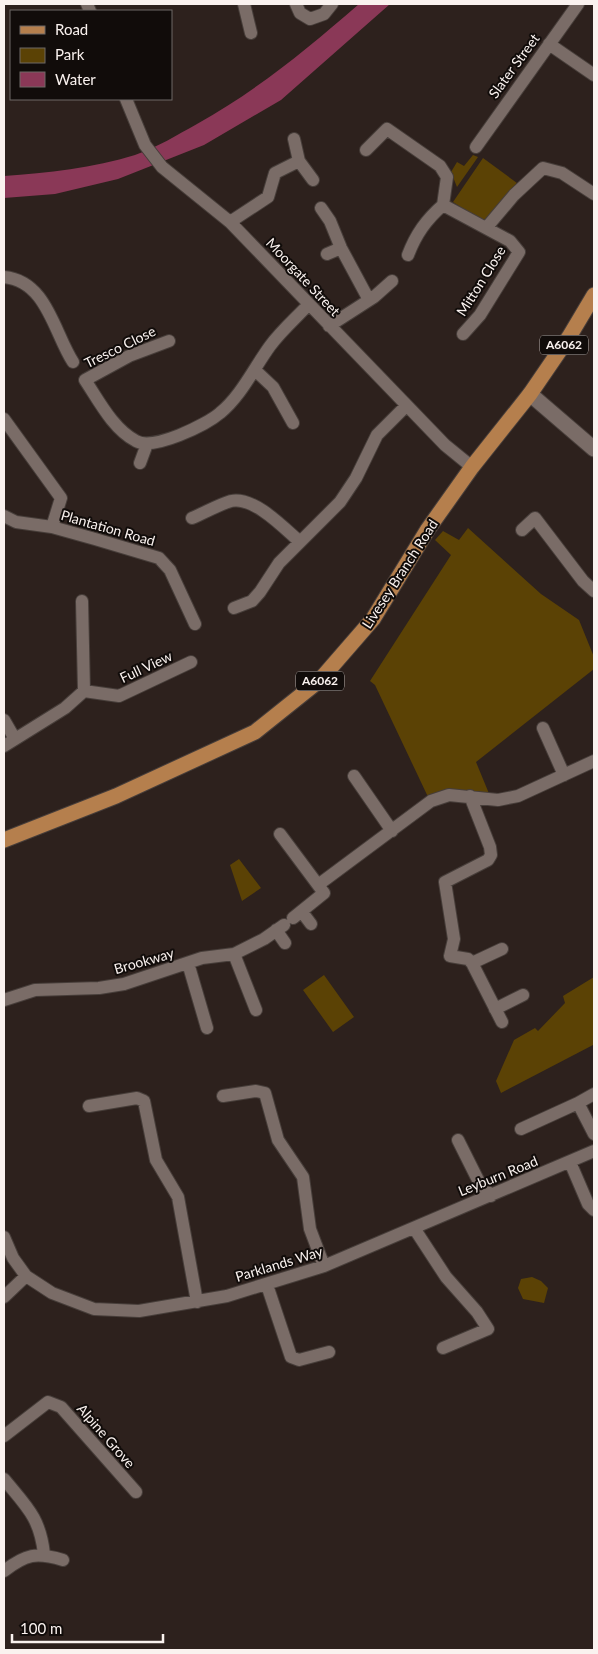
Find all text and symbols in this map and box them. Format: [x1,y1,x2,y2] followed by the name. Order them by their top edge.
[10,10,172,100] legend
[55,20,88,38] text: Road
[485,30,543,101] street label: Slater Street
[55,45,85,63] text: Park
[55,70,96,88] text: Water
[263,234,344,319] street label: Moorgate Street
[452,243,509,319] street label: Mitton Close
[81,322,158,371] street label: Tresco Close
[540,336,588,354] road number: A6062
[59,506,157,549] street label: Plantation Road
[358,516,441,631] street label: Livesey Branch Road
[117,647,175,686] street label: Full View
[296,671,344,690] road number: A6062
[112,944,177,977] street label: Brookway
[456,1152,540,1199] street label: Leyburn Road
[233,1242,325,1285] street label: Parklands Way
[74,1400,139,1471] street label: Alpine Grove
[12,1612,164,1644] scale bar
[20,1619,62,1637] text: 100 m

